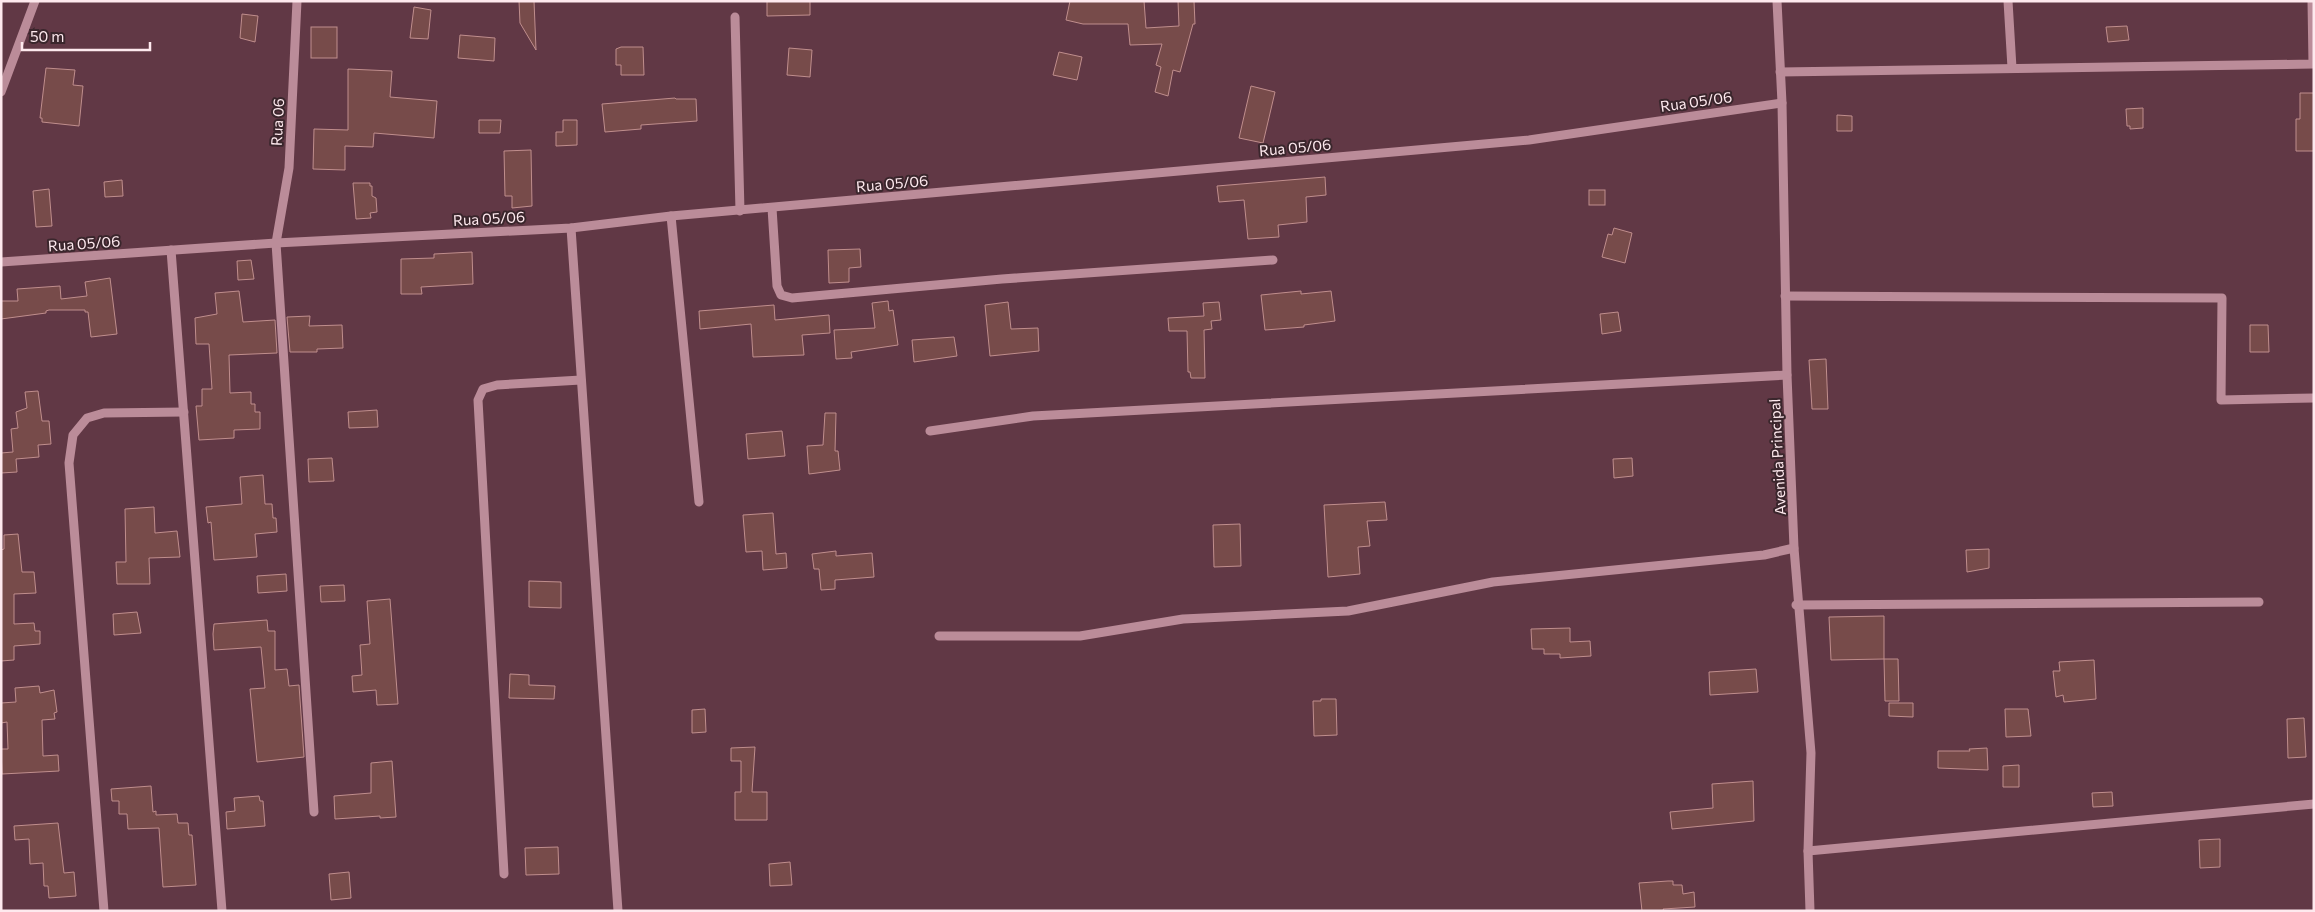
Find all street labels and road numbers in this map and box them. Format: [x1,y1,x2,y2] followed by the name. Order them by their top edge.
[1659,87,1733,115] street label: Rua 05/06
[267,98,287,146] street label: Rua 06
[1258,135,1332,159] street label: Rua 05/06
[855,171,929,195] street label: Rua 05/06
[452,207,526,229] street label: Rua 05/06
[47,231,121,255] street label: Rua 05/06
[1765,398,1789,516] street label: Avenida Principal

